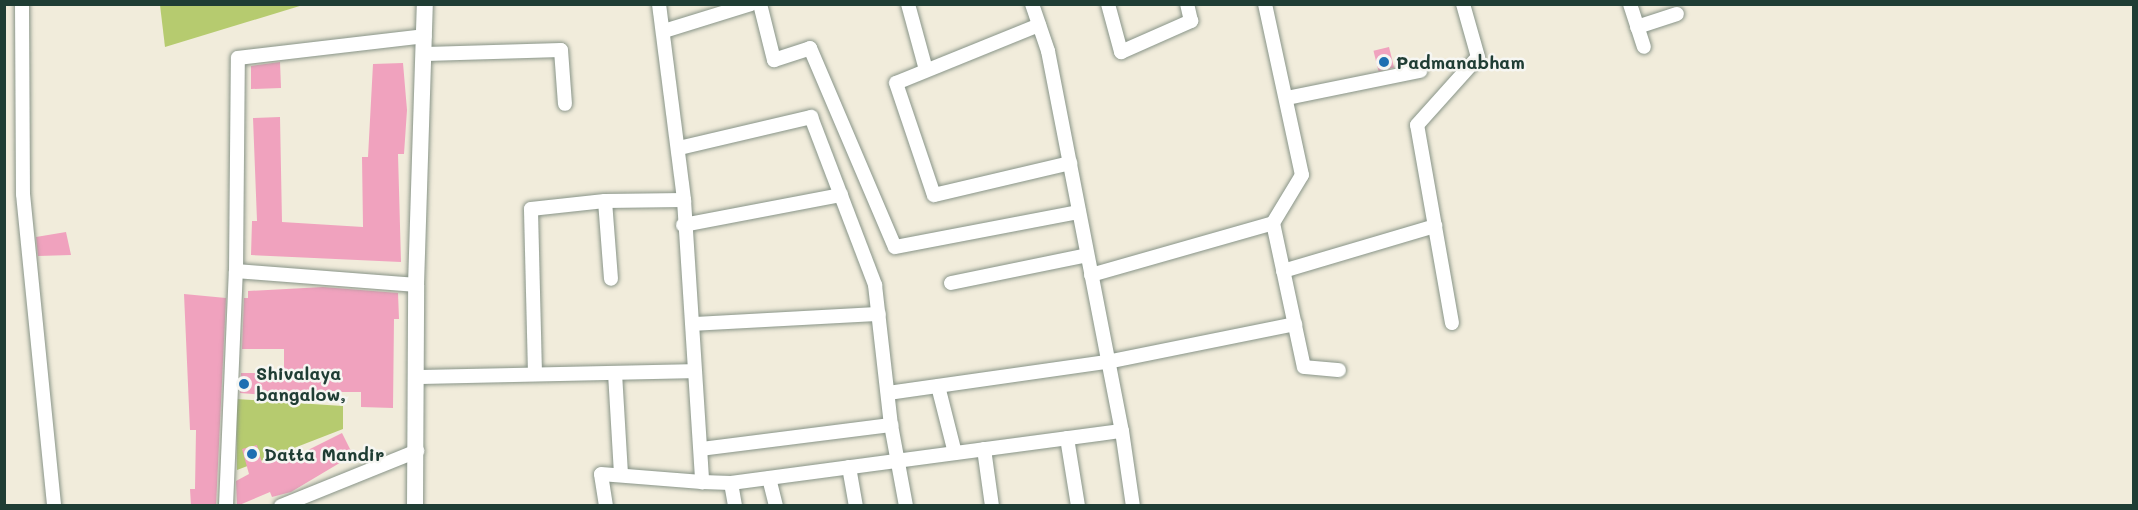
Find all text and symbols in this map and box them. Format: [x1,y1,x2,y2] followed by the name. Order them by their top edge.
[1396,51,1525,73] place label: Padmanabham
[1377,55,1391,69] marker: Padmanabham
[256,363,346,406] place label: Shivalaya bangalow,
[237,377,251,391] marker: Shivalaya bangalow,
[264,443,384,465] place label: Datta Mandir
[245,447,259,461] marker: Datta Mandir

